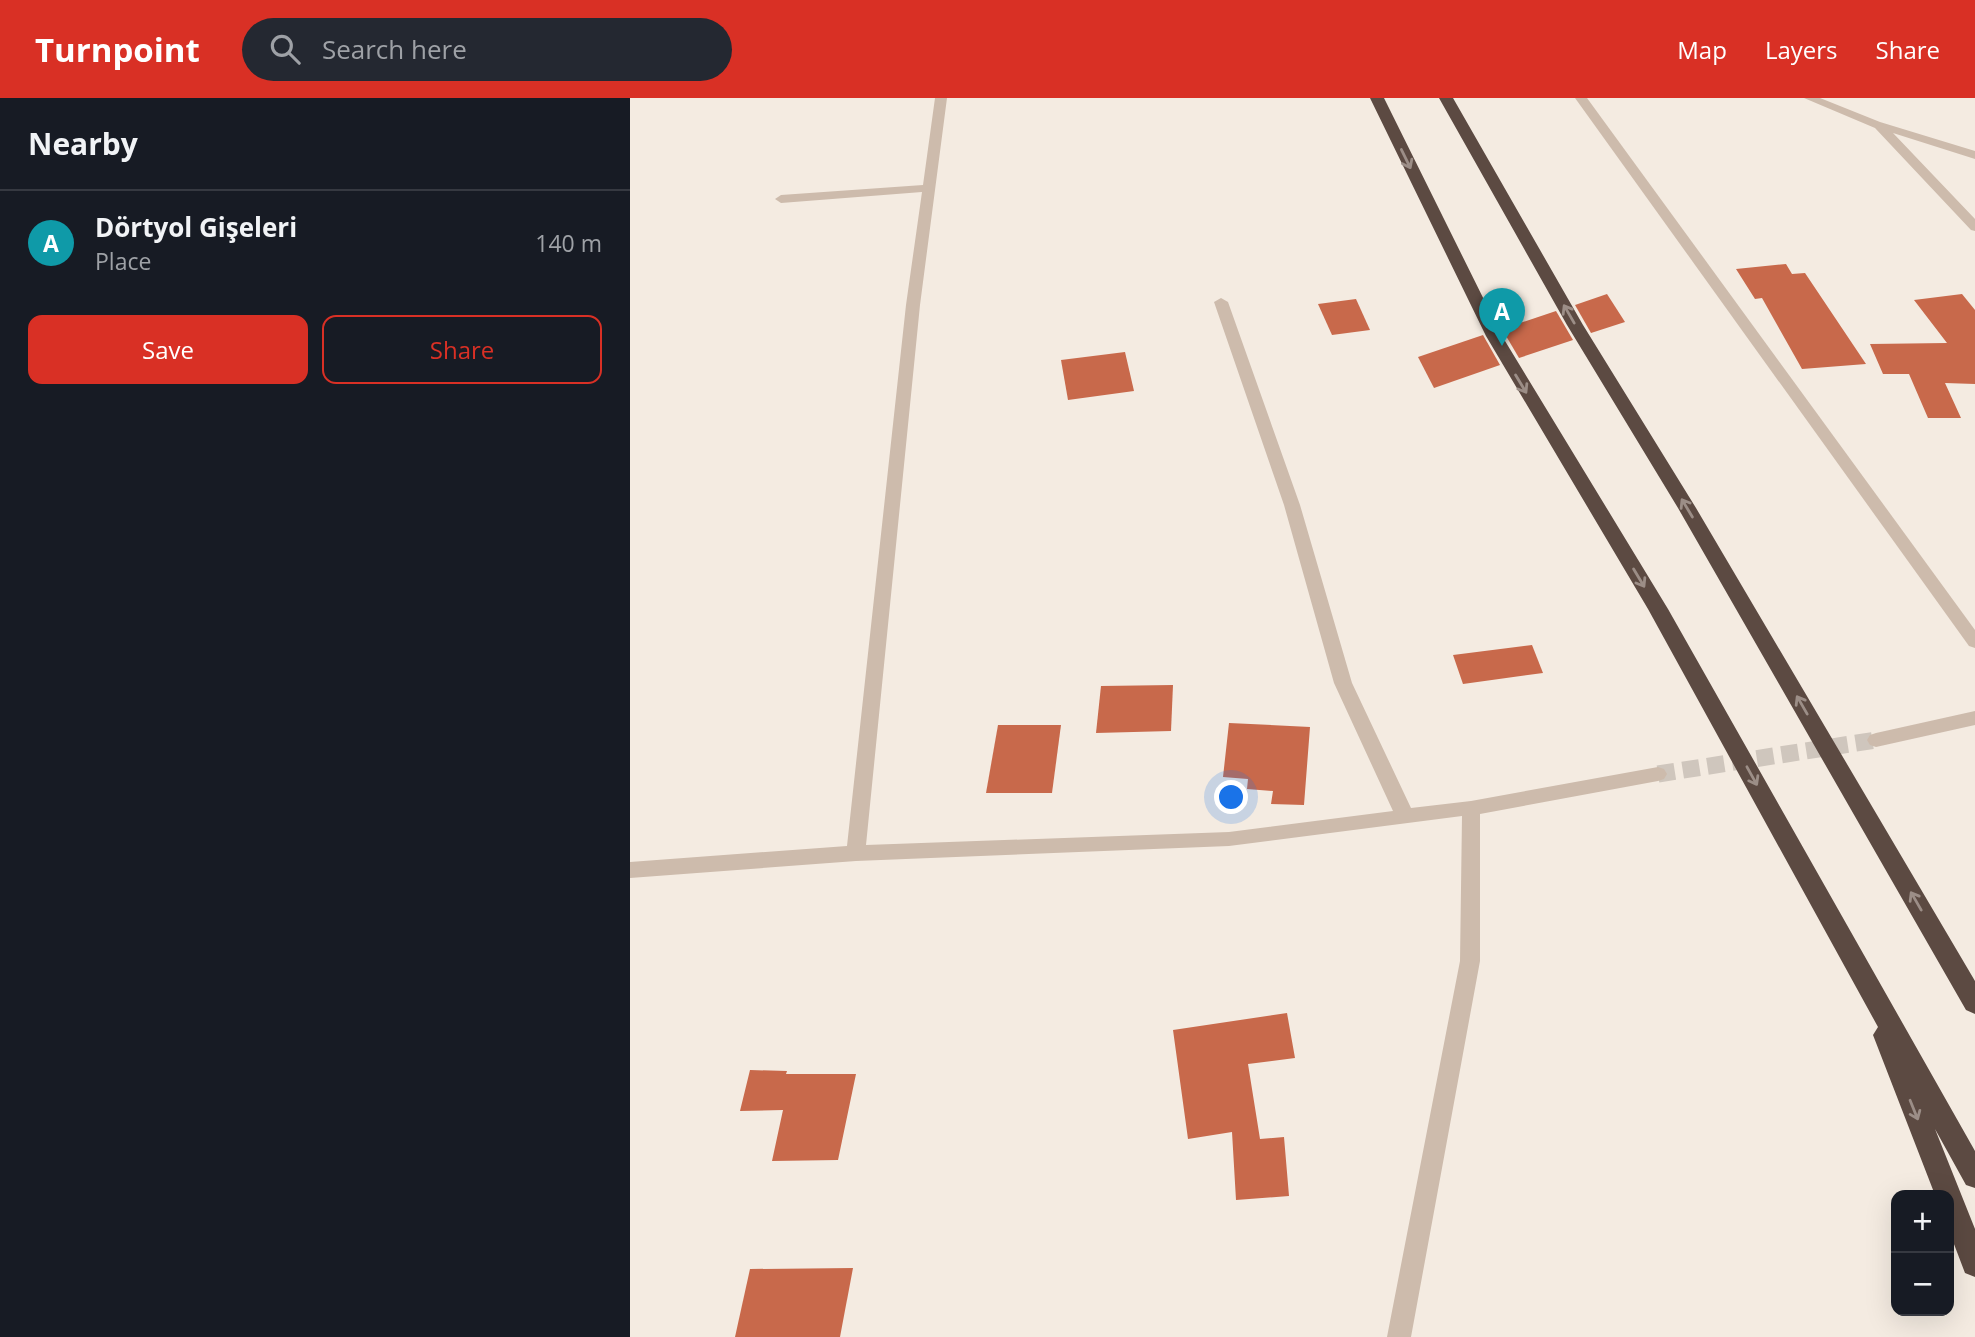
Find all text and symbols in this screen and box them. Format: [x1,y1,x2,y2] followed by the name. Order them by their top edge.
[242,18,732,81] search box
[35,27,200,72] text: Turnpoint
[266,30,304,68] icon: search
[322,31,467,67] text: Search here
[1677,33,1727,66] text: Map
[1765,33,1838,66] text: Layers
[1876,33,1940,66] text: Share
[28,123,138,164] text: Nearby
[1400,148,1414,169] one-way arrow
[95,209,297,245] text: Dörtyol Gişeleri
[43,227,59,259] text: A
[535,227,602,259] text: 140 m
[95,245,151,277] text: Place
[1479,288,1525,346] pin: A
[1562,304,1575,325] one-way arrow
[28,315,308,384] button: Save
[322,315,602,384] button: Share
[1515,373,1529,393] one-way arrow
[1680,499,1694,519] one-way arrow
[1633,568,1647,588] one-way arrow
[1795,695,1809,715] one-way arrow
[1745,765,1759,785] one-way arrow
[1214,780,1248,814] your location
[1909,892,1923,912] one-way arrow
[1909,1098,1922,1120] one-way arrow
[1891,1190,1954,1316] map controls
[1891,1190,1954,1253] button: +
[1891,1253,1954,1316] button: −

